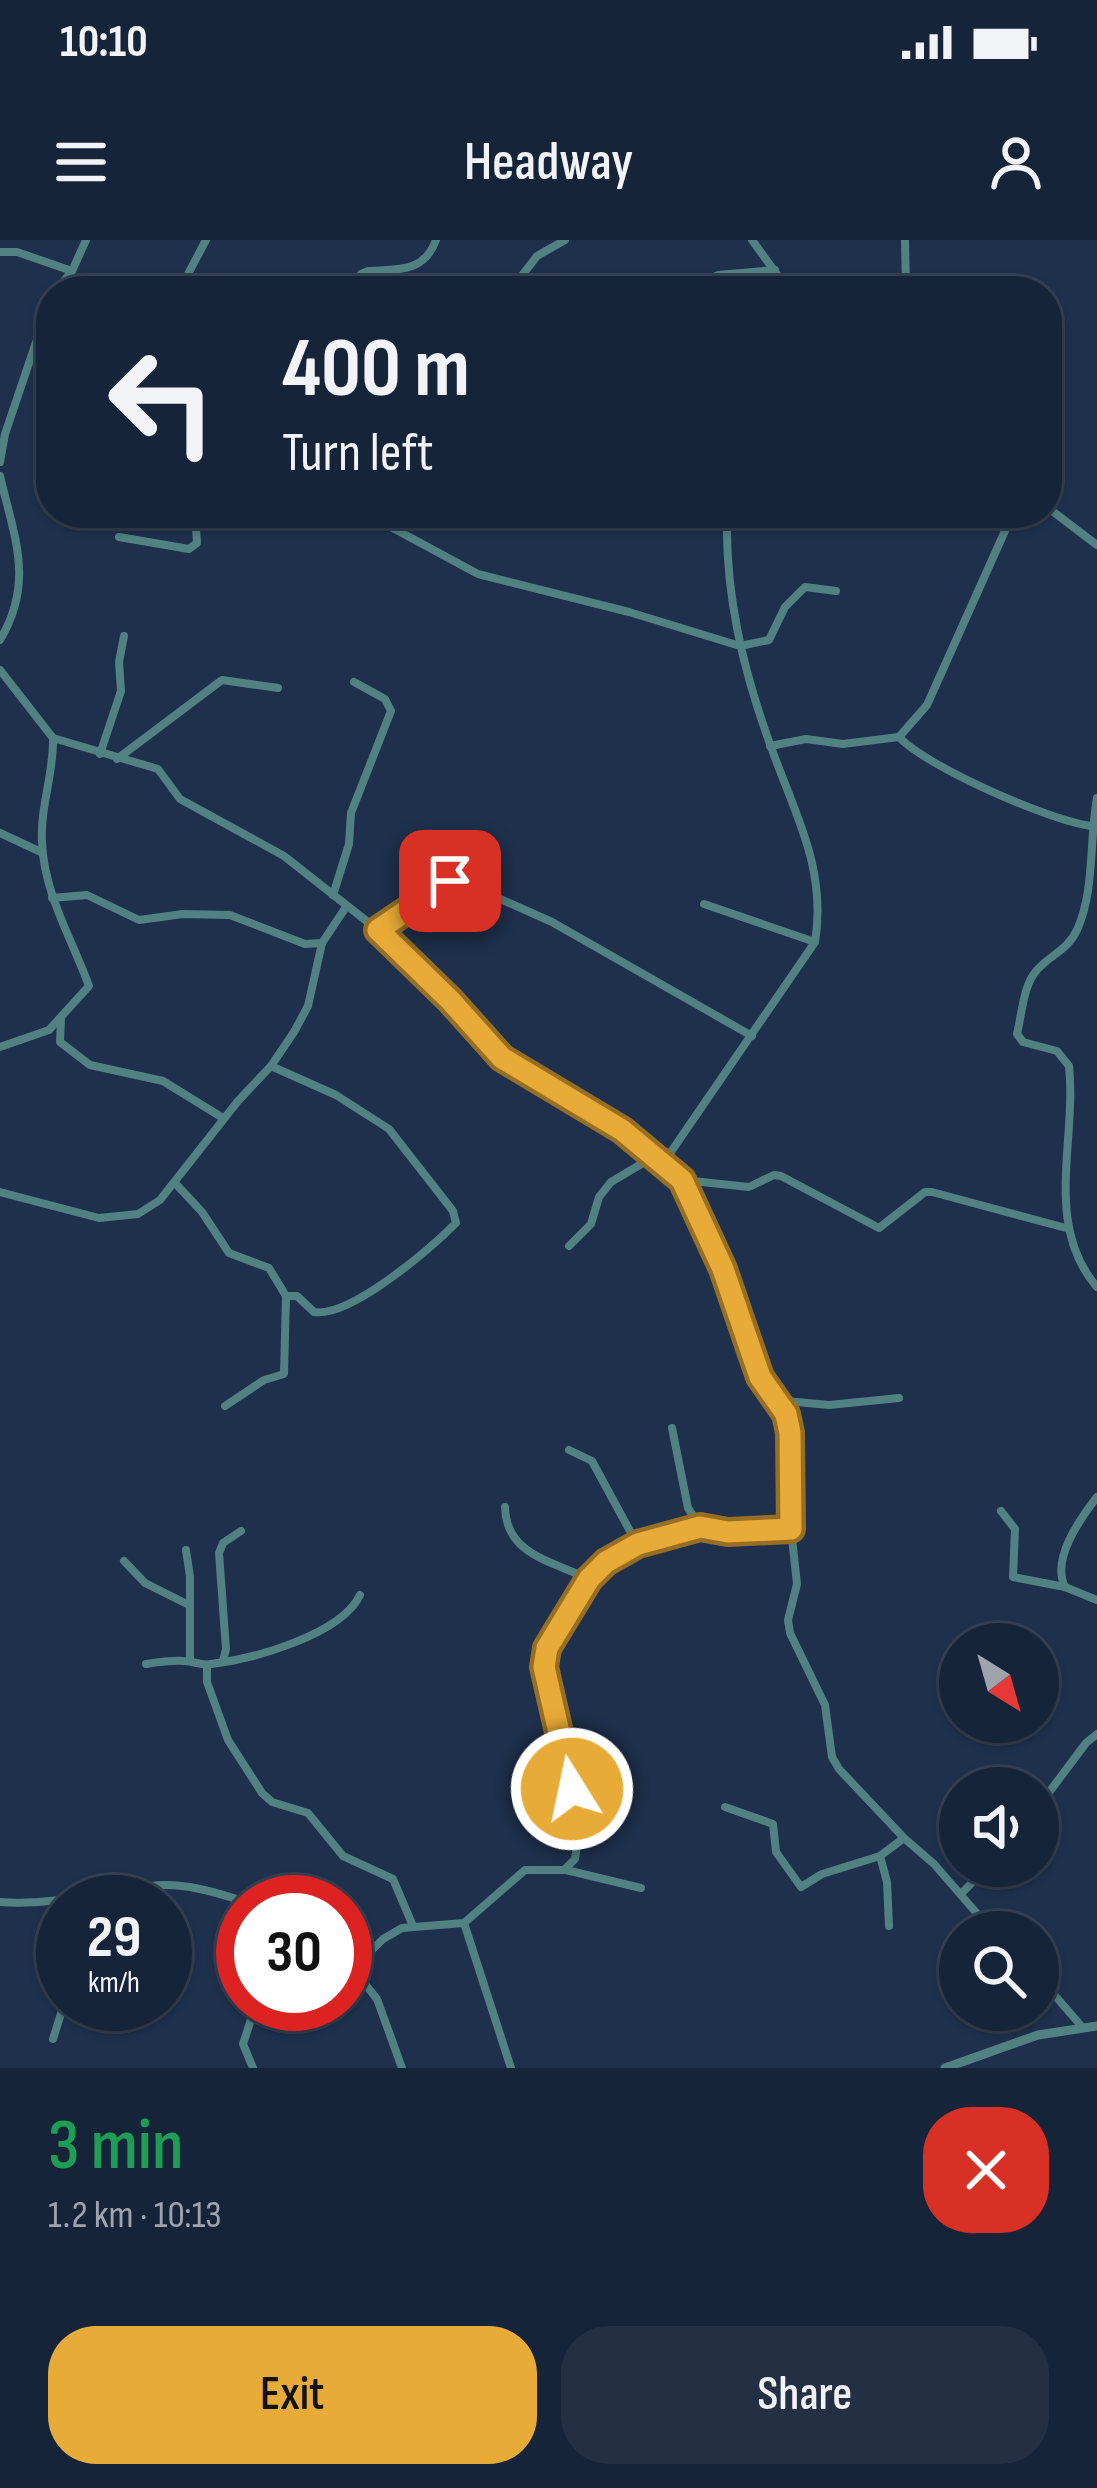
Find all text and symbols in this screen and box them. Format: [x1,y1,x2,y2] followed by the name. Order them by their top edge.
[60,15,148,70] text: 10:10
[48,129,114,195] icon: menu
[983,129,1049,195] icon: person
[464,130,633,195] text: Headway
[282,319,470,420] text: 400 m
[84,324,240,480] icon: left
[282,421,434,486] text: Turn left
[399,830,501,932] pin
[417,848,483,914] icon: arrive
[939,1623,1059,1743] north arrow
[939,1623,1059,2031] map controls
[509,1726,635,1852] position arrow
[939,1767,1059,1887] button: sound
[216,1875,372,2031] speed limit sign: 30
[87,1902,141,1974] text: 29
[939,1911,1059,2031] button: search
[88,1965,140,2001] text: km/h
[48,2103,183,2190] text: 3 min
[923,2107,1049,2233] button: close
[48,2192,222,2239] text: 1.2 km · 10:13
[48,2326,537,2464] button: Exit
[561,2326,1049,2464] button: Share

